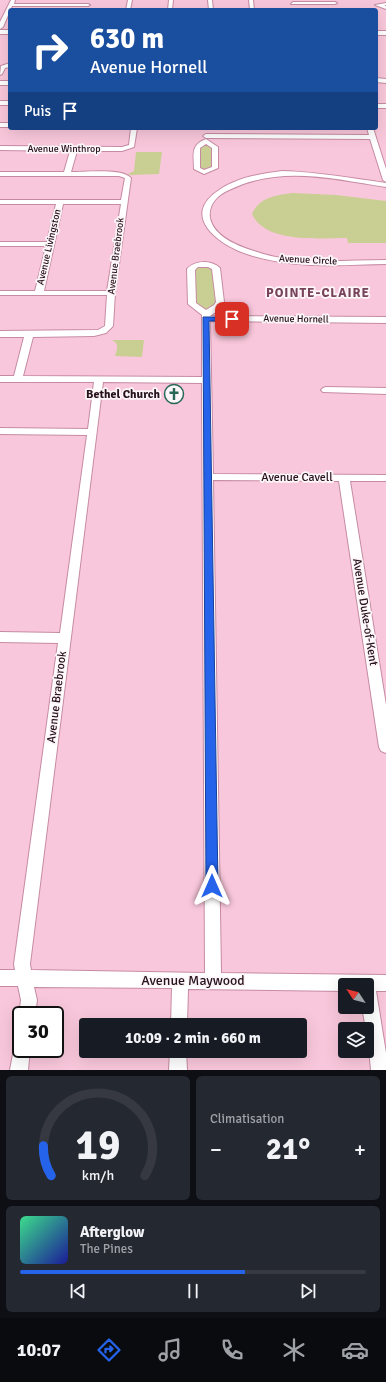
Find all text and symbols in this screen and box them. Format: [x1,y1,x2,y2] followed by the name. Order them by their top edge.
[90,22,164,56] text: 630 m
[24,24,76,76] icon: right
[90,56,208,78] text: Avenue Hornell
[59,100,81,122] icon: arrive
[24,102,51,120] text: Puis
[27,143,101,155] street label: Avenue Winthrop
[34,208,64,286] street label: Avenue Livingston
[105,217,127,295] street label: Avenue Braebrook
[279,252,337,268] street label: Avenue Circle
[266,285,370,301] district label: POINTE-CLAIRE
[215,302,249,336] pin
[221,308,243,330] icon: arrive
[263,312,329,326] street label: Avenue Hornell
[163,383,185,405] church icon: Bethel Church
[86,387,160,402] place label: Bethel Church
[261,470,333,485] street label: Avenue Cavell
[349,557,381,667] street label: Avenue Duke-of-Kent
[44,650,70,744] street label: Avenue Braebrook
[191,865,233,907] position arrow
[141,972,245,989] street label: Avenue Maywood
[338,978,374,1014] north arrow
[338,978,374,1058] map controls
[12,1006,64,1058] speed limit sign: 30
[338,1022,374,1058] button: layers
[125,1029,261,1047] text: 10:09 · 2 min · 660 m
[210,1111,284,1127] text: Climatisation
[76,1120,120,1171] text: 19
[266,1131,310,1168] text: 21°
[210,1136,222,1163] text: −
[354,1136,366,1163] text: +
[82,1167,114,1184] text: km/h
[80,1223,144,1241] text: Afterglow
[80,1241,133,1257] text: The Pines
[67,1280,89,1302] icon: previous
[182,1280,204,1302] icon: pause
[297,1280,319,1302] icon: next
[95,1336,123,1364] icon: directions
[156,1336,184,1364] icon: music
[218,1336,246,1364] icon: phone
[280,1336,308,1364] icon: climate
[341,1336,369,1364] icon: car
[17,1339,61,1361] text: 10:07

